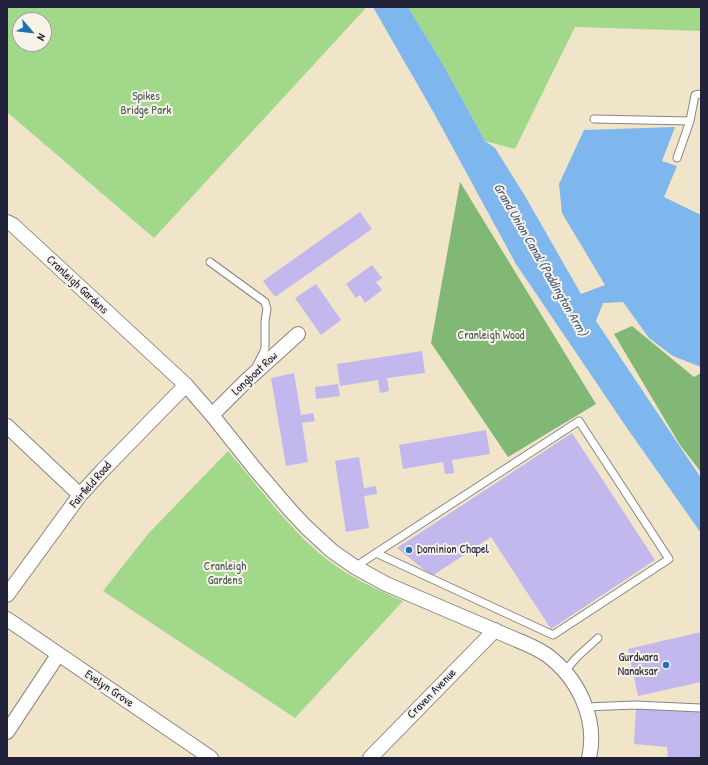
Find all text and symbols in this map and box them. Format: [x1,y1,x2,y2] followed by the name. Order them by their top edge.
[12,12,52,52] north arrow
[34,31,49,43] text: N
[120,90,172,118] park label: Spikes Bridge Park
[490,181,590,339] water label: Grand Union Canal (Paddington Arm)
[43,253,111,317] street label: Cranleigh Gardens
[458,329,524,343] park label: Cranleigh Wood
[229,349,281,399] street label: Longboat Row
[67,459,115,511] street label: Fairfield Road
[417,543,489,557] place label: Dominion Chapel
[404,545,414,555] marker: Dominion Chapel
[204,560,246,588] park label: Cranleigh Gardens
[618,651,658,679] place label: Gurdwara Nanaksar
[661,660,671,670] marker: Gurdwara Nanaksar
[405,666,459,722] street label: Craven Avenue
[82,667,136,711] street label: Evelyn Grove

